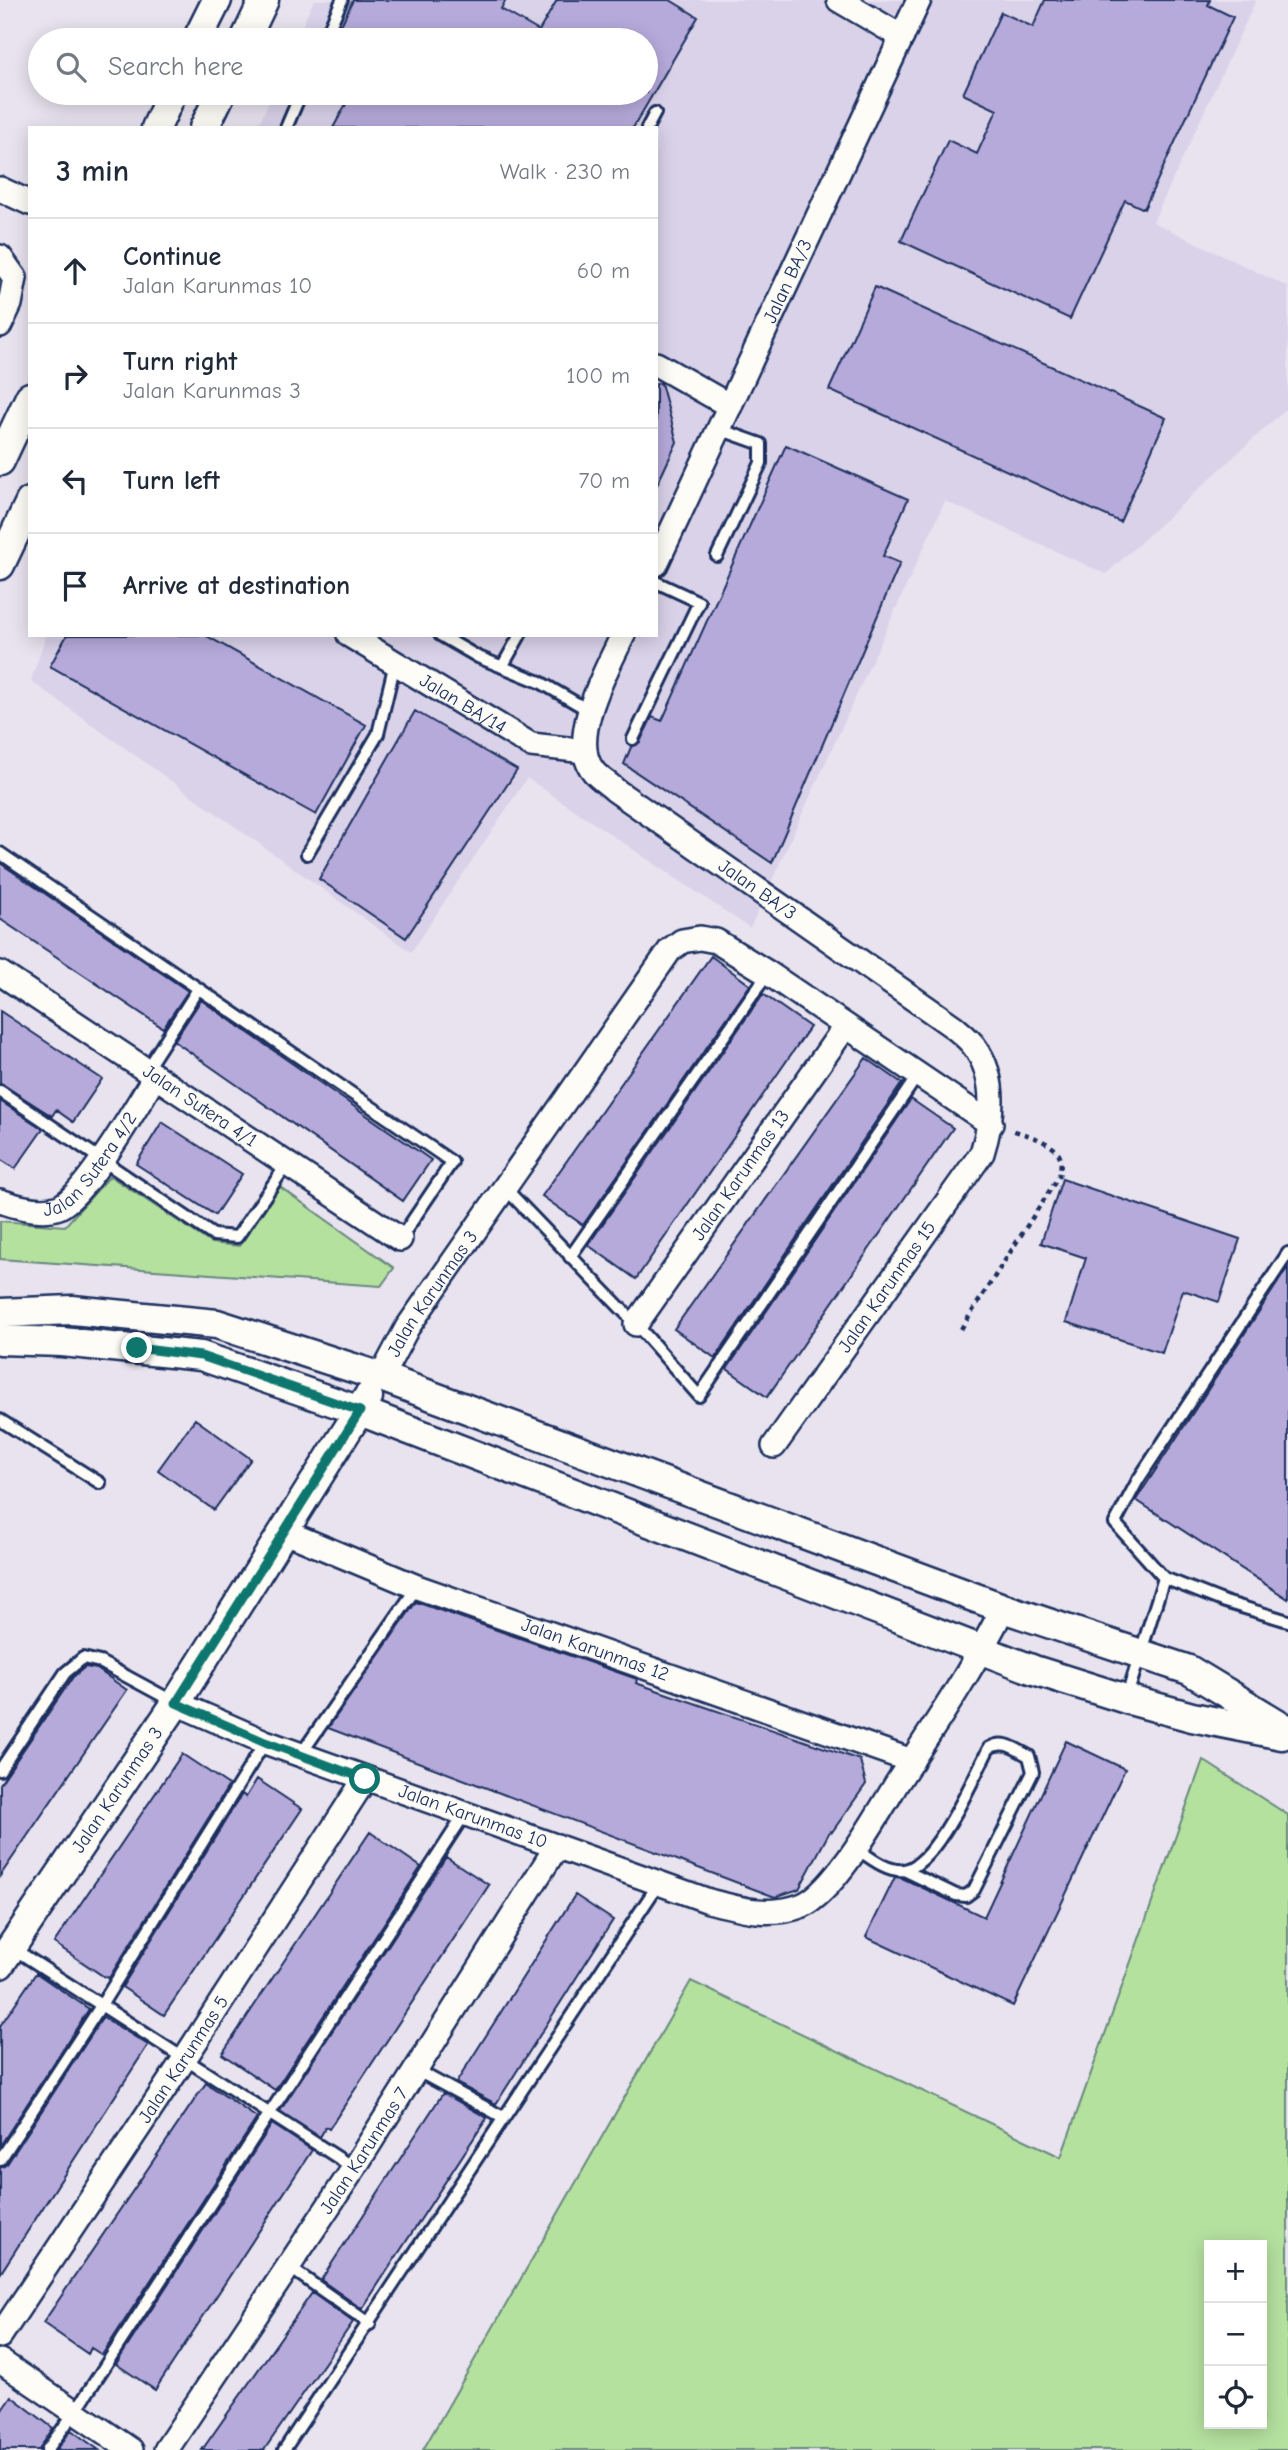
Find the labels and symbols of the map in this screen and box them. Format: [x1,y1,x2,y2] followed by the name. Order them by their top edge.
[759,236,817,327] street label: Jalan BA/3
[416,669,510,738] street label: Jalan BA/14
[714,855,801,924] street label: Jalan BA/3
[139,1060,261,1152] street label: Jalan Sutera 4/1
[687,1106,794,1245] street label: Jalan Karunmas 13
[42,1108,141,1221] street label: Jalan Sutera 4/2
[834,1217,940,1357] street label: Jalan Karunmas 15
[383,1226,482,1361] street label: Jalan Karunmas 3
[121,1332,152,1363] route end
[518,1614,672,1686] street label: Jalan Karunmas 12
[67,1723,168,1857] street label: Jalan Karunmas 3
[349,1763,380,1794] route start
[396,1780,550,1853] street label: Jalan Karunmas 10
[134,1992,233,2127] street label: Jalan Karunmas 5
[315,2083,413,2218] street label: Jalan Karunmas 7

